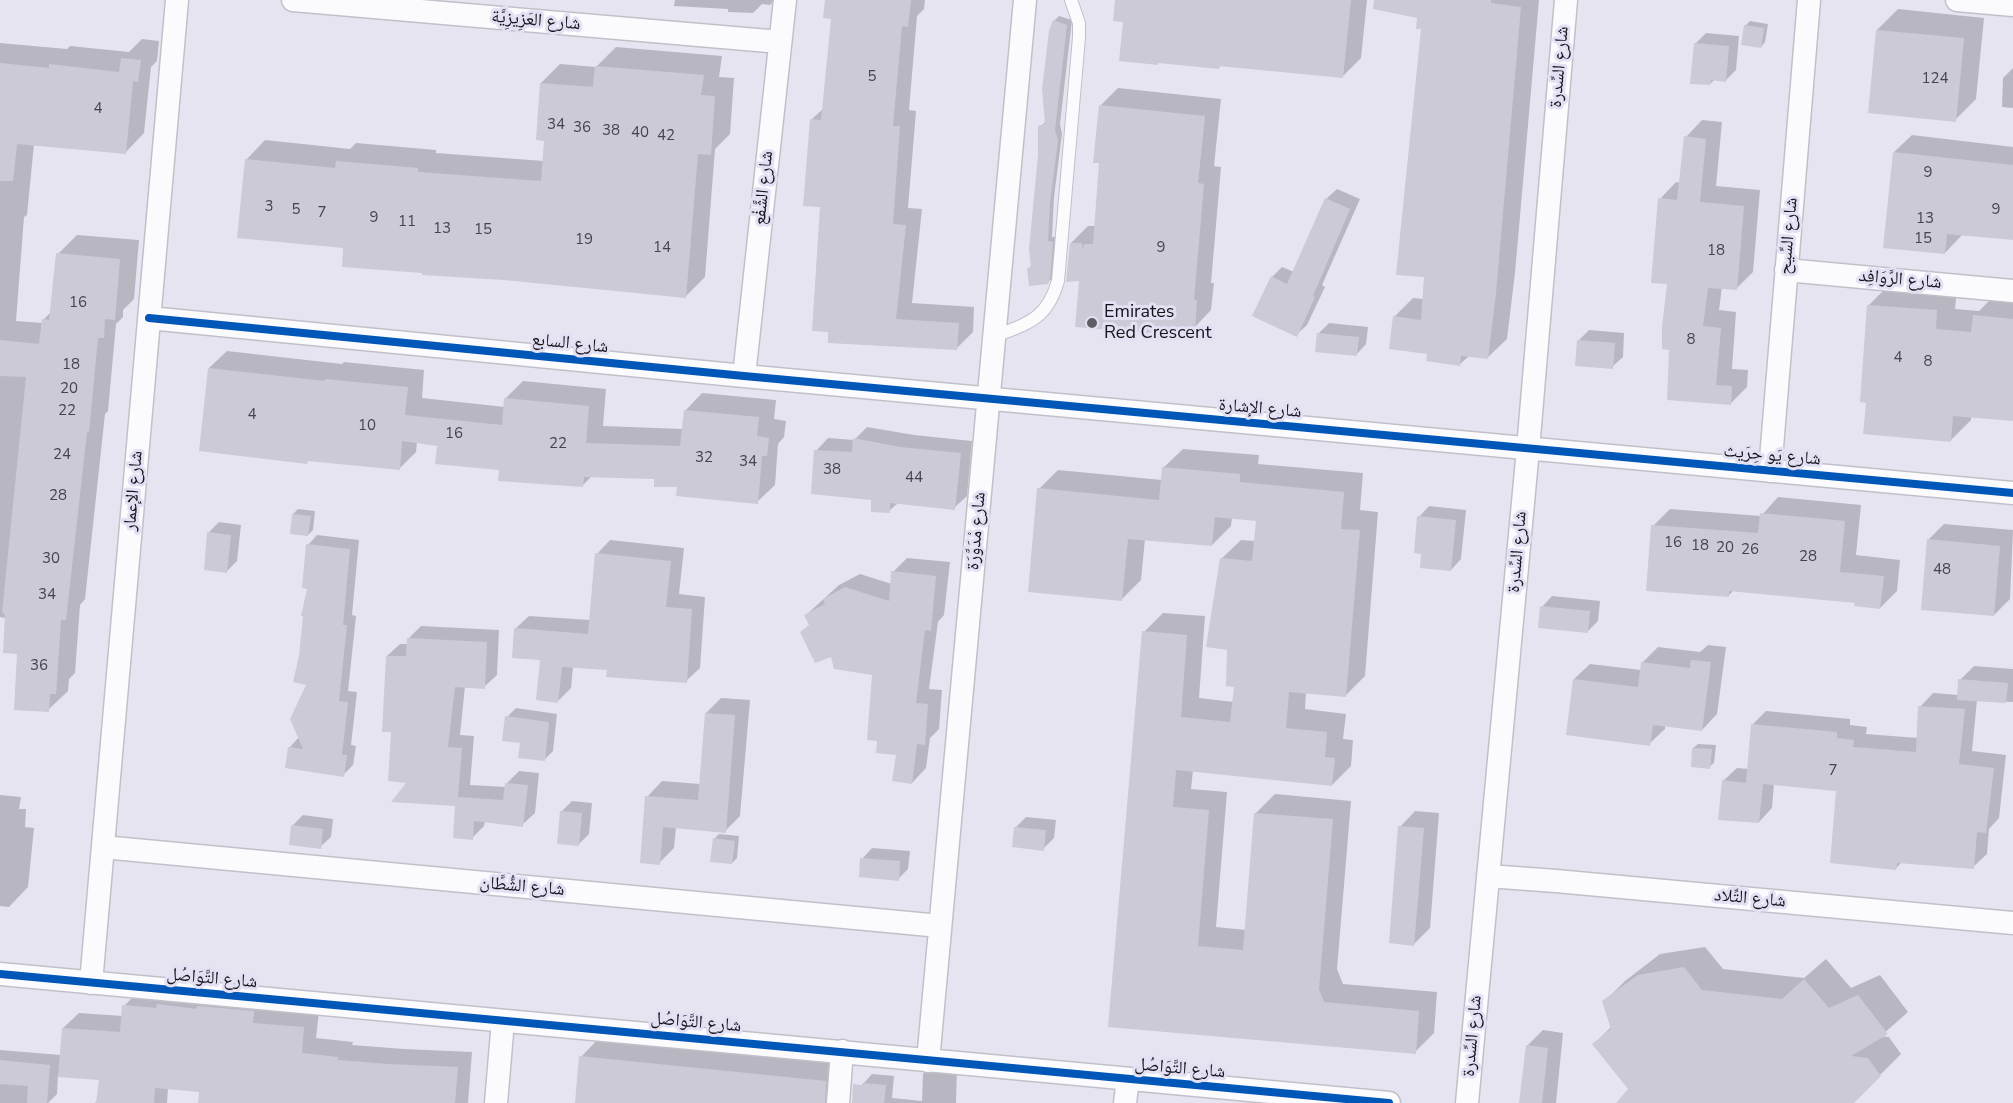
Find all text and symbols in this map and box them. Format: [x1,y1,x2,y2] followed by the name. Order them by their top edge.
[491,6,581,36] street label: شارع العَزِيزِيَّة
[1546,25,1574,109] street label: شارع السِّدرة
[868,68,876,86] house number: 5
[1922,70,1948,88] house number: 124
[94,100,102,118] house number: 4
[547,116,565,134] house number: 34
[573,119,591,137] house number: 36
[602,122,620,140] house number: 38
[631,124,649,142] house number: 40
[657,127,675,145] house number: 42
[749,150,779,226] street label: شارع الشَّفْع
[1924,164,1932,182] house number: 9
[1775,197,1803,275] street label: شارع السِّيح
[265,198,273,216] house number: 3
[292,201,300,219] house number: 5
[1992,201,2000,219] house number: 9
[318,204,326,222] house number: 7
[370,209,378,227] house number: 9
[1916,210,1934,228] house number: 13
[398,213,416,231] house number: 11
[433,220,451,238] house number: 13
[474,221,492,239] house number: 15
[1914,230,1932,248] house number: 15
[575,231,593,249] house number: 19
[653,239,671,257] house number: 14
[1157,239,1165,257] house number: 9
[1707,242,1725,260] house number: 18
[1858,266,1942,294] street label: شارع الرَّوَافِد
[69,294,87,312] house number: 16
[1104,302,1211,344] place label: Emirates Red Crescent
[1085,316,1099,330] marker: Emirates Red Crescent
[531,329,609,359] street label: شارع السابع
[1687,331,1695,349] house number: 8
[1894,349,1902,367] house number: 4
[1924,353,1932,371] house number: 8
[62,356,80,374] house number: 18
[60,380,78,398] house number: 20
[1218,395,1302,423] street label: شارع الإشارة
[58,402,76,420] house number: 22
[248,406,256,424] house number: 4
[358,417,376,435] house number: 10
[445,425,463,443] house number: 16
[549,435,567,453] house number: 22
[1722,441,1822,471] street label: شارع يَو حِرَيث
[53,446,71,464] house number: 24
[695,449,713,467] house number: 32
[120,450,148,532] street label: شارع الإعمار
[739,453,757,471] house number: 34
[823,461,841,479] house number: 38
[905,469,923,487] house number: 44
[49,487,67,505] house number: 28
[963,491,991,571] street label: شارع مْدَوَّرَة
[1504,510,1532,594] street label: شارع السِّدرة
[1664,534,1682,552] house number: 16
[1691,537,1709,555] house number: 18
[1716,539,1734,557] house number: 20
[1741,541,1759,559] house number: 26
[1799,548,1817,566] house number: 28
[42,550,60,568] house number: 30
[1933,561,1951,579] house number: 48
[38,586,56,604] house number: 34
[30,657,48,675] house number: 36
[1829,762,1837,780] house number: 7
[479,873,565,901] street label: شارع الشُّطَّان
[1713,885,1787,913] street label: شارع التِّلاد
[166,964,258,994] street label: شارع التَّوَاصُل
[1459,994,1487,1078] street label: شارع السِّدرة
[650,1008,742,1038] street label: شارع التَّوَاصُل
[1134,1054,1226,1084] street label: شارع التَّوَاصُل

